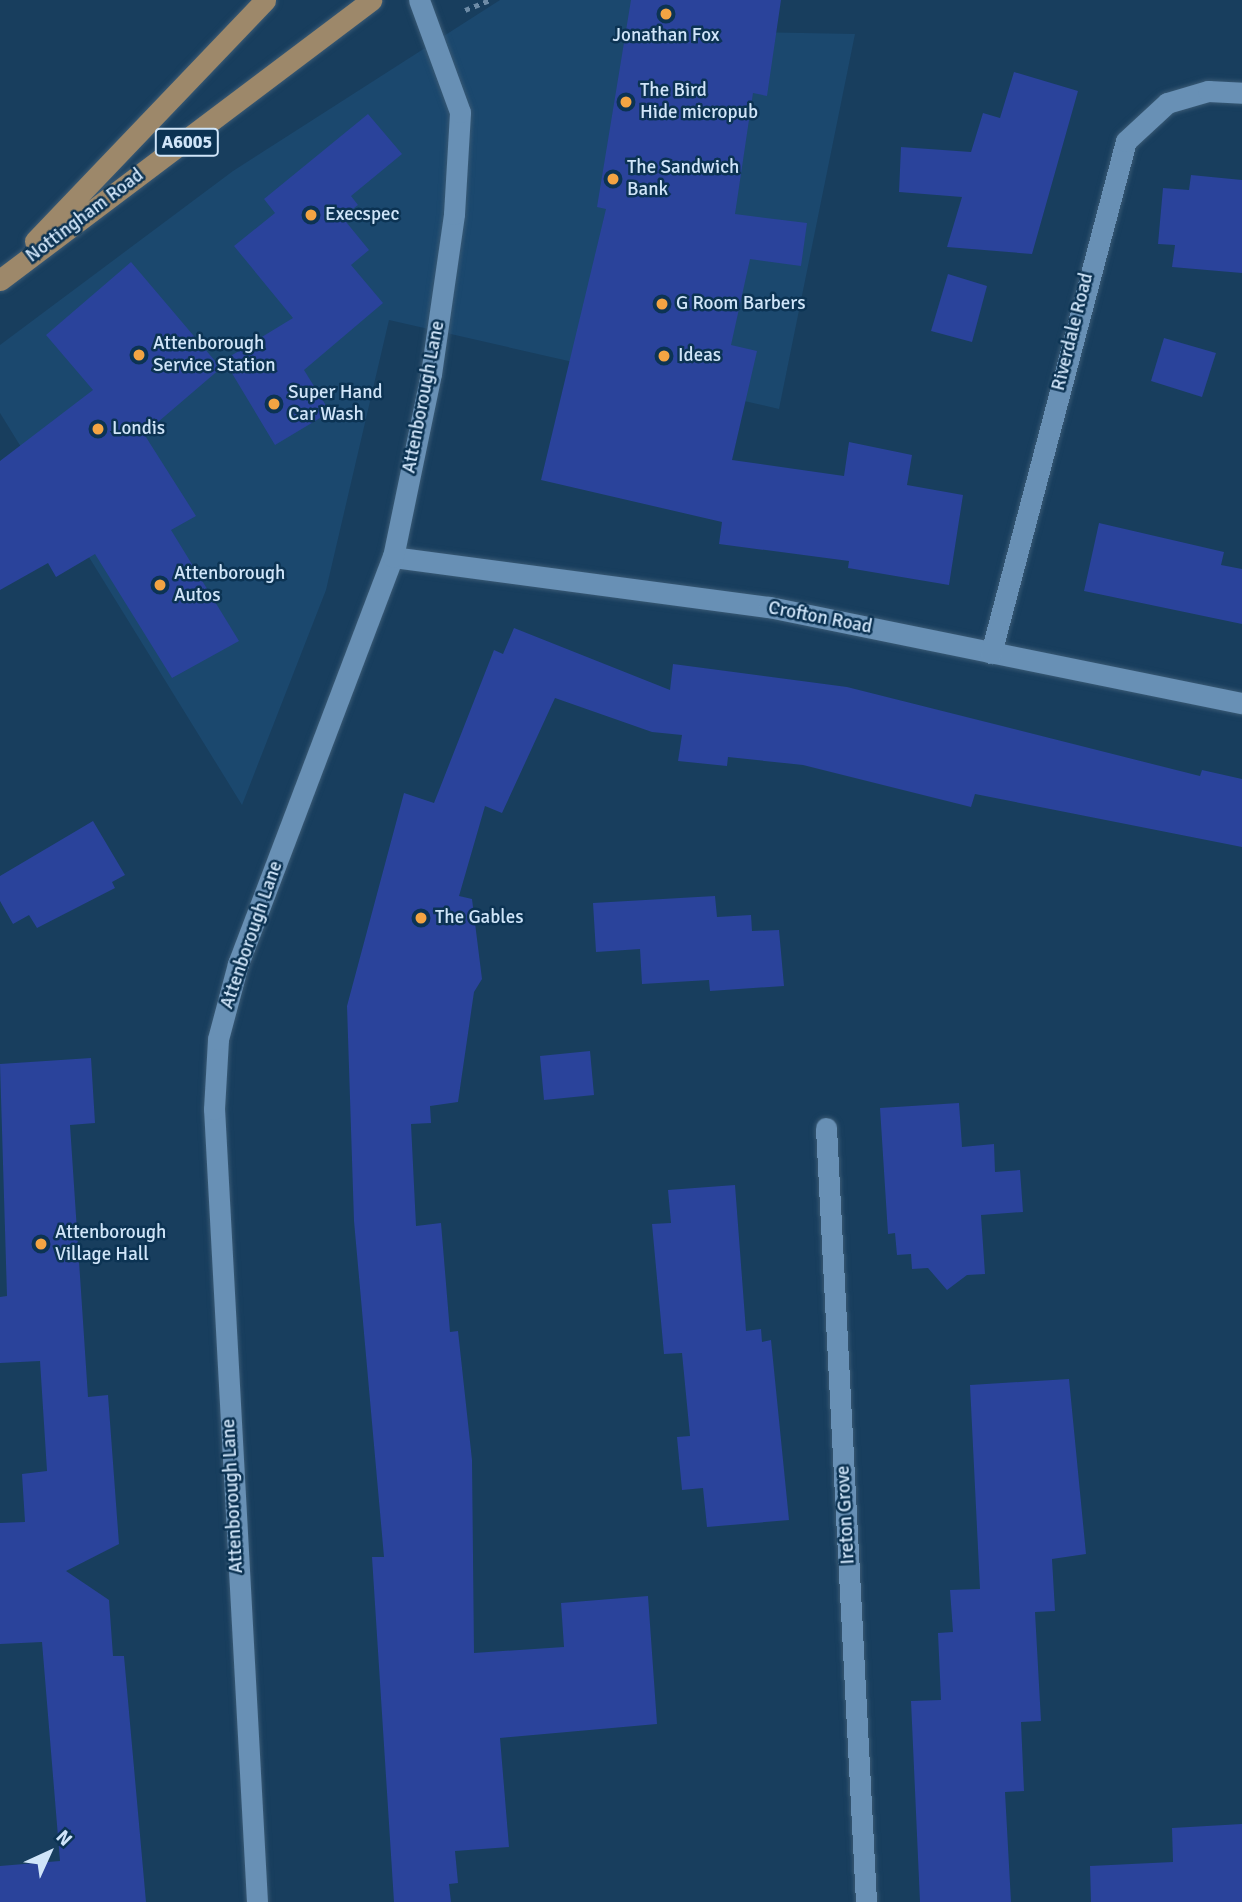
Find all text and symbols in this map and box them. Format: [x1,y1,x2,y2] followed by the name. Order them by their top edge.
[658,6,674,22] marker: Jonathan Fox
[612,25,720,47] place label: Jonathan Fox
[640,80,758,124] place label: The Bird Hide micropub
[618,94,634,110] marker: The Bird Hide micropub
[154,127,220,156] road number: A6005
[627,157,739,201] place label: The Sandwich Bank
[22,164,148,268] street label: Nottingham Road
[605,171,621,187] marker: The Sandwich Bank
[325,204,399,226] place label: Execspec
[303,207,319,223] marker: Execspec
[1047,271,1099,393] street label: Riverdale Road
[676,293,806,315] place label: G Room Barbers
[654,296,670,312] marker: G Room Barbers
[398,319,450,475] street label: Attenborough Lane
[153,333,276,377] place label: Attenborough Service Station
[678,345,721,367] place label: Ideas
[131,347,147,363] marker: Attenborough Service Station
[656,348,672,364] marker: Ideas
[288,382,383,426] place label: Super Hand Car Wash
[266,396,282,412] marker: Super Hand Car Wash
[112,418,165,440] place label: Londis
[90,421,106,437] marker: Londis
[174,563,285,607] place label: Attenborough Autos
[152,577,168,593] marker: Attenborough Autos
[766,597,874,639] street label: Crofton Road
[216,858,288,1012] street label: Attenborough Lane
[435,907,523,929] place label: The Gables
[413,910,429,926] marker: The Gables
[55,1222,166,1266] place label: Attenborough Village Hall
[33,1236,49,1252] marker: Attenborough Village Hall
[218,1418,248,1574] street label: Attenborough Lane
[832,1465,860,1565] street label: Ireton Grove
[14,1818,84,1888] north arrow
[51,1825,77,1851] text: N

